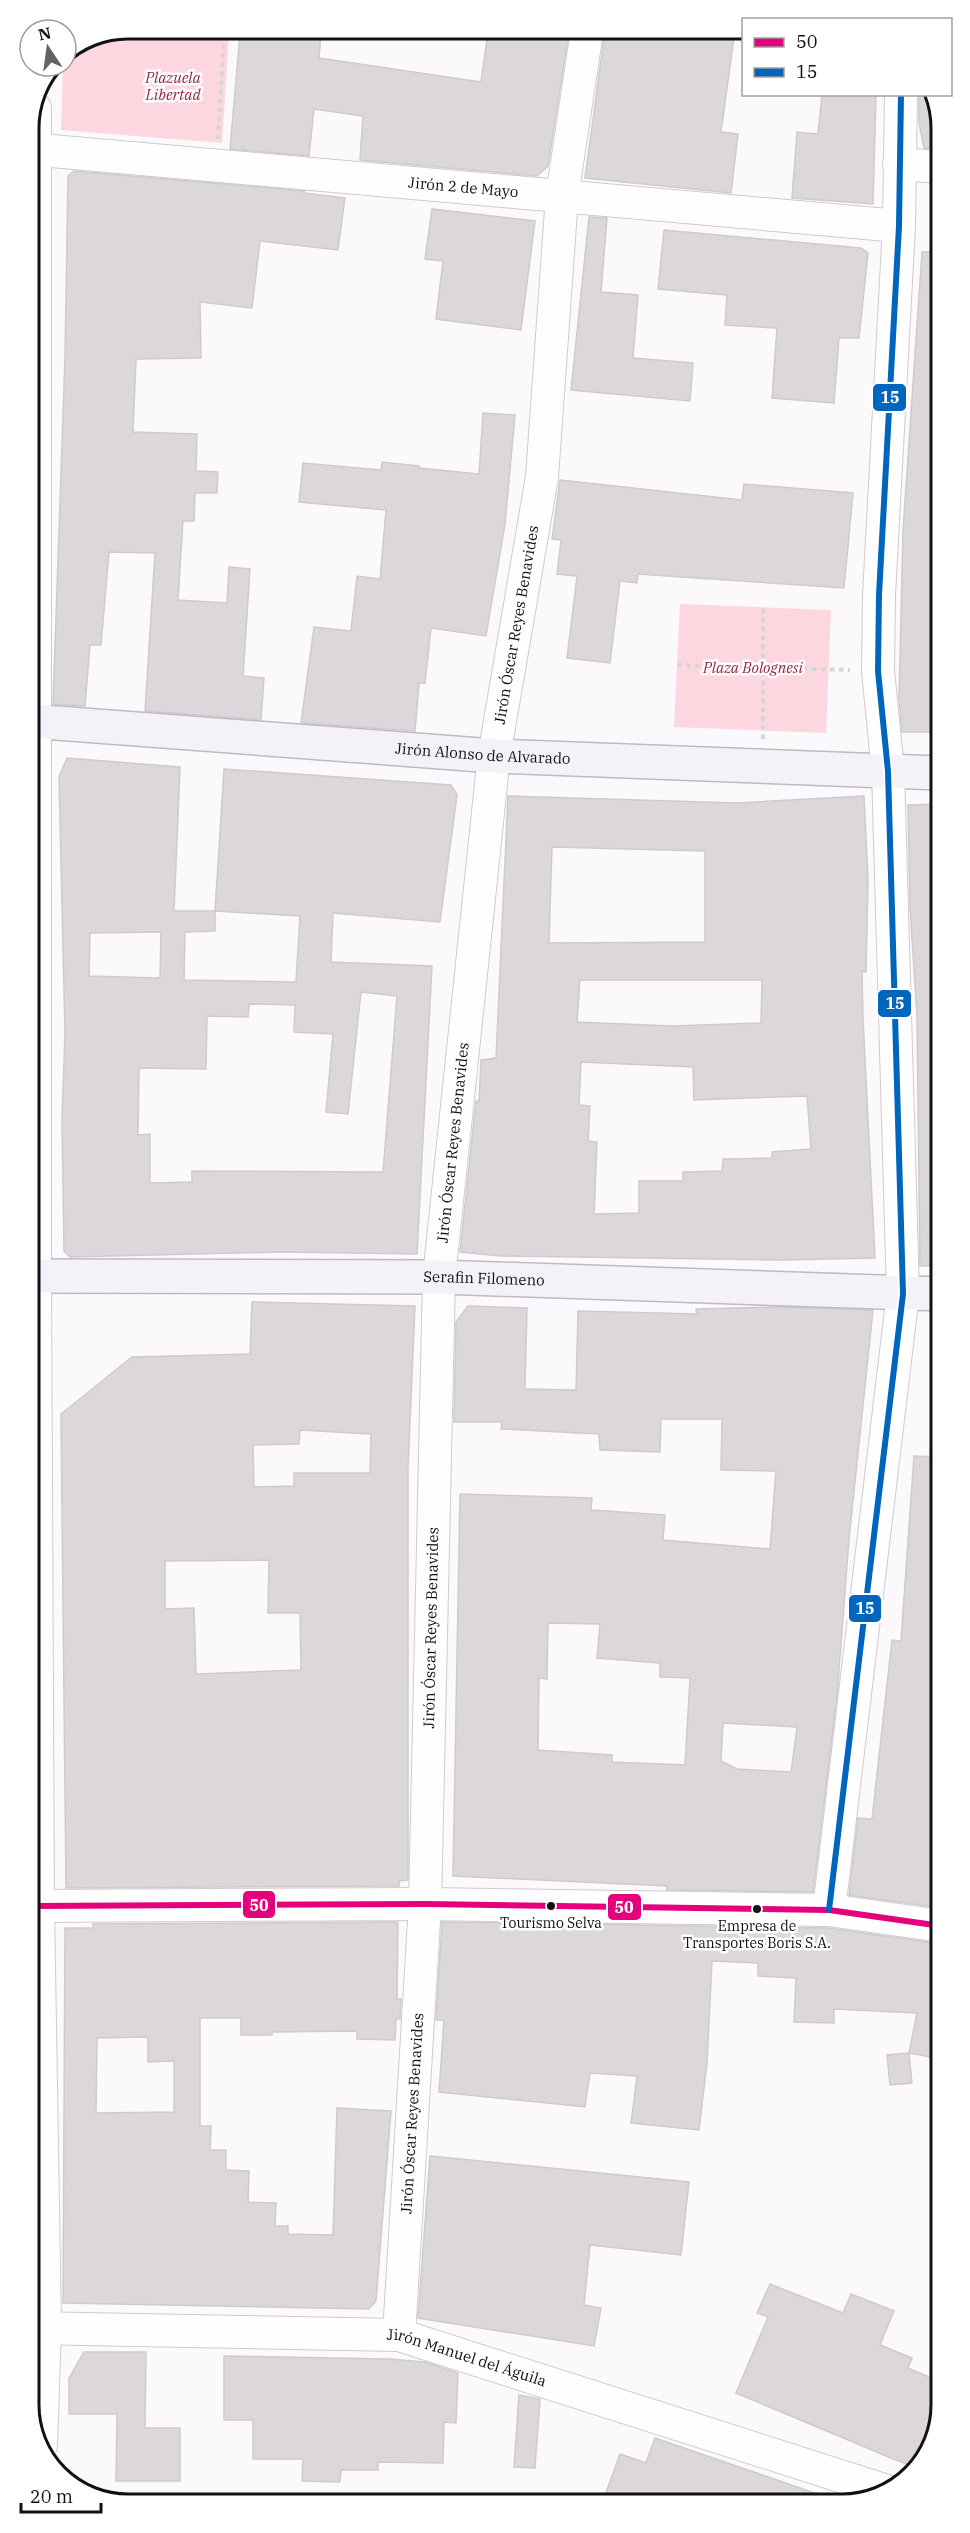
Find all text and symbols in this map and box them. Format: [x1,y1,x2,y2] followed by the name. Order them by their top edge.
[18,18,78,78] north arrow
[742,18,952,96] legend
[36,22,53,45] text: N
[796,30,818,53] text: 50
[796,60,818,83] text: 15
[144,68,202,104] park label: Plazuela Libertad
[408,173,519,201] street label: Jirón 2 de Mayo
[872,383,907,412] line badge: 15
[880,387,900,407] text: 15
[490,524,543,726] street label: Jirón Óscar Reyes Benavides
[702,658,803,677] park label: Plaza Bolognesi
[394,739,571,768] street label: Jirón Alonso de Alvarado
[877,989,912,1018] line badge: 15
[885,993,905,1013] text: 15
[433,1041,473,1244] street label: Jirón Óscar Reyes Benavides
[423,1267,545,1290] street label: Serafin Filomeno
[419,1527,442,1729] street label: Jirón Óscar Reyes Benavides
[848,1594,882,1623] line badge: 15
[855,1598,875,1618] text: 15
[242,1890,276,1919] line badge: 50
[607,1893,642,1921] line badge: 50
[249,1895,269,1915] text: 50
[614,1897,634,1917] text: 50
[545,1900,557,1912] marker: Tourismo Selva
[751,1903,763,1915] marker: Empresa de Transportes Boris S.A.
[500,1914,602,1932] place label: Tourismo Selva
[683,1917,831,1952] place label: Empresa de Transportes Boris S.A.
[396,2012,427,2214] street label: Jirón Óscar Reyes Benavides
[387,2325,549,2390] street label: Jirón Manuel del Águila
[21,2476,100,2514] scale bar
[30,2485,73,2508] text: 20 m

